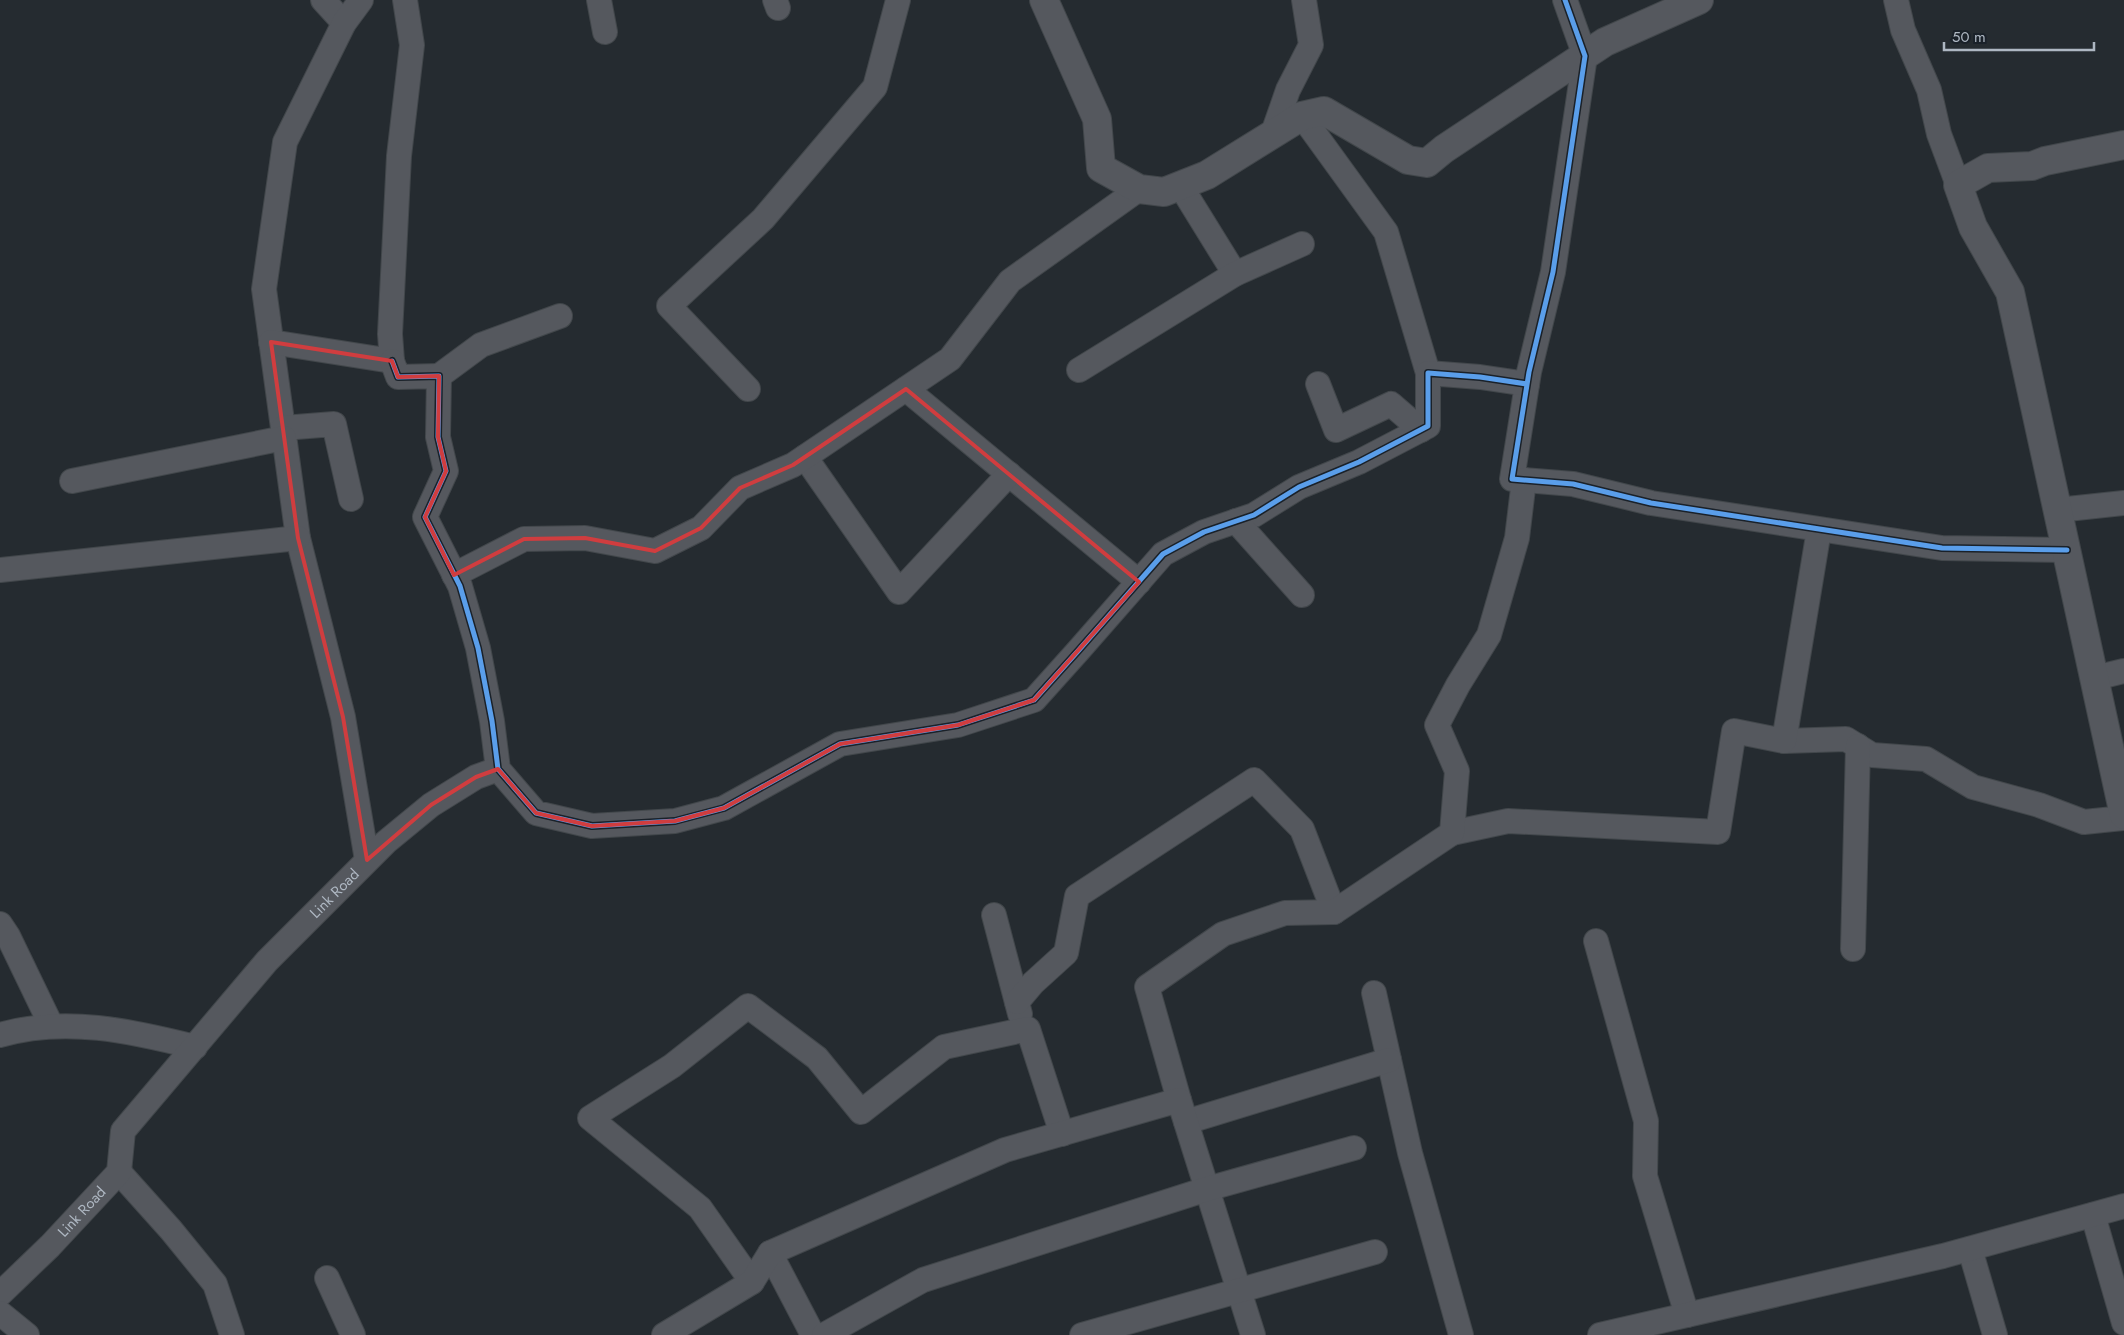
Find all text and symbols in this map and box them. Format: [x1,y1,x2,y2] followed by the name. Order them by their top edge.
[1944,20,2094,52] scale bar
[1952,26,1986,48] text: 50 m
[305,864,364,923] street label: Link Road
[53,1182,111,1242] street label: Link Road

